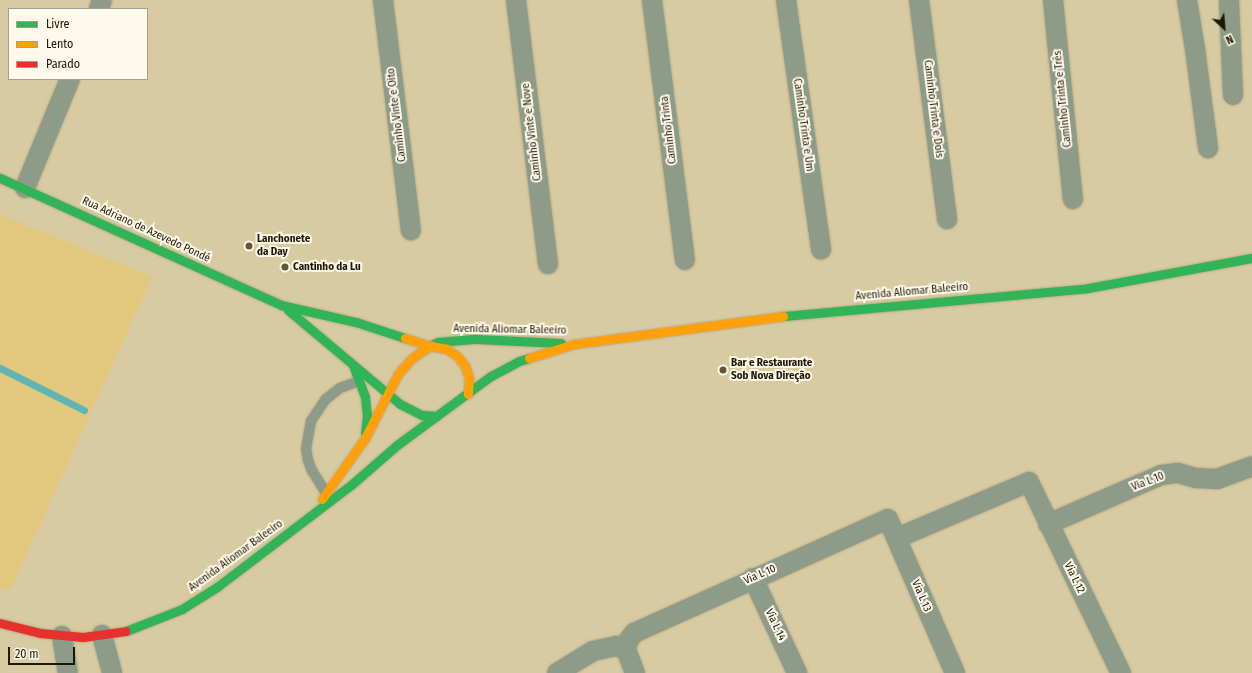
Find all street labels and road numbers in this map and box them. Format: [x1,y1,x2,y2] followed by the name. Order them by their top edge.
[1051,50,1075,148] street label: Caminho Trinta e Três
[920,59,946,159] street label: Caminho Trinta e Dois
[385,67,409,163] street label: Caminho Vinte e Oito
[790,78,816,172] street label: Caminho Trinta e Um
[519,82,545,182] street label: Caminho Vinte e Nove
[658,95,680,165] street label: Caminho Trinta
[80,194,212,266] street label: Rua Adriano de Azevedo Pondé
[855,280,969,304] street label: Avenida Aliomar Baleeiro
[453,322,567,338] street label: Avenida Aliomar Baleeiro
[1130,470,1166,494] street label: Via L 10
[186,517,286,595] street label: Avenida Aliomar Baleeiro
[1061,560,1087,596] street label: Via L 12
[742,562,778,588] street label: Via L 10
[908,578,934,614] street label: Via L 13
[762,607,788,643] street label: Via L 14

